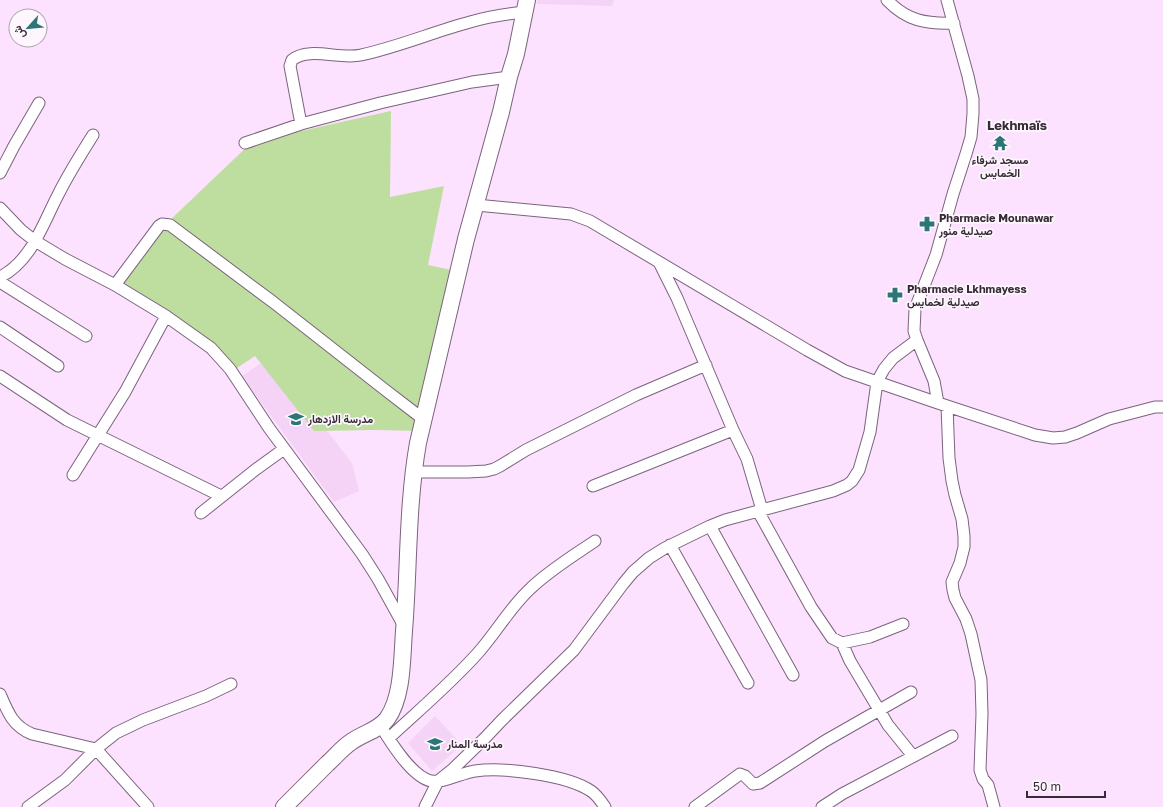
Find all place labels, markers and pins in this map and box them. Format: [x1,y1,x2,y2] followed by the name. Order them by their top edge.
[991,134,1009,152] temple icon: مسجد شرفاء الخمايس
[972,153,1028,180] place label: مسجد شرفاء الخمايس
[938,211,1054,238] place label: Pharmacie Mounawar صيدلية منور
[918,215,936,233] pharmacy icon: Pharmacie Mounawar صيدلية منور
[907,282,1027,309] place label: Pharmacie Lkhmayess صيدلية لخمايس
[886,286,904,304] pharmacy icon: Pharmacie Lkhmayess صيدلية لخمايس
[287,410,305,428] school or university icon: مدرسة الازدهار
[307,412,373,426] place label: مدرسة الازدهار
[426,735,444,753] school or university icon: مدرسة المنار
[446,737,503,751] place label: مدرسة المنار

